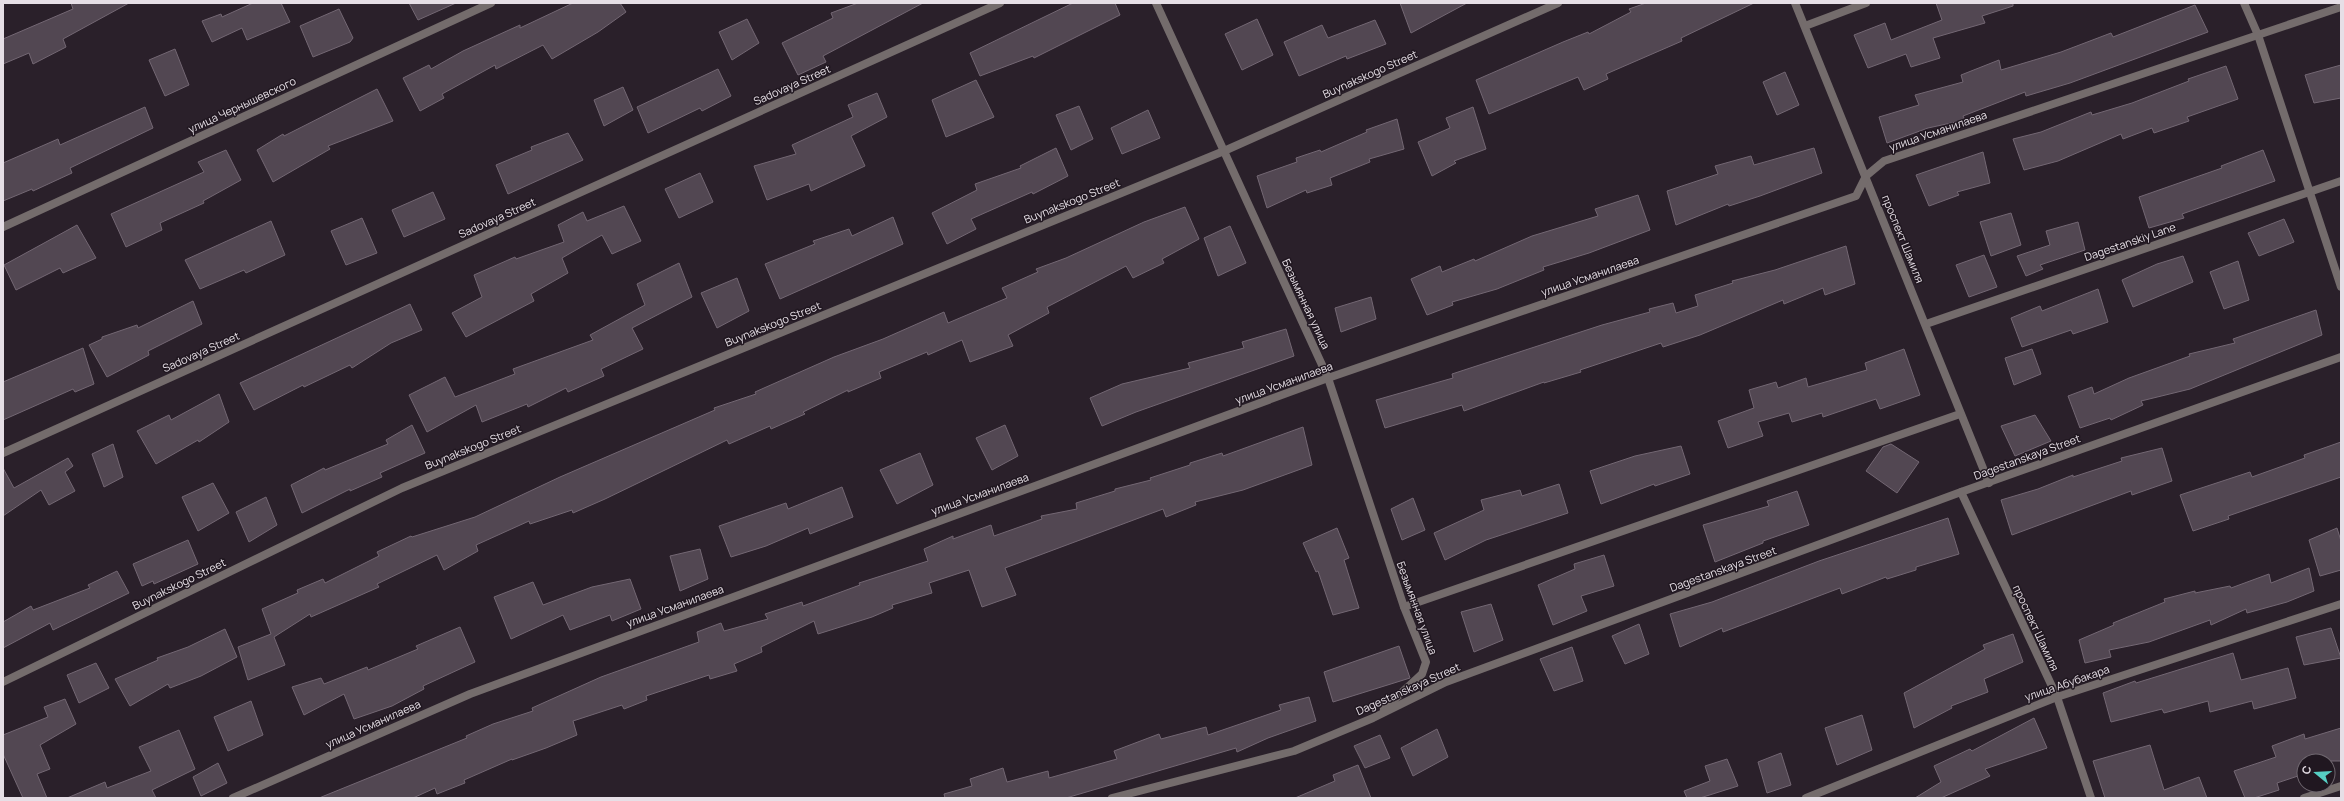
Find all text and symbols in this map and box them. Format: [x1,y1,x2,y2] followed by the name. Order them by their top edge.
[1320,46,1420,101] street label: Buynakskogo Street
[751,61,833,108] street label: Sadovaya Street
[185,73,299,136] street label: улица Чернышевского
[1887,107,1989,154] street label: улица Усманилаева
[1022,174,1122,227] street label: Buynakskogo Street
[1879,193,1928,285] street label: проспект Шамиля
[456,194,538,241] street label: Sadovaya Street
[2082,219,2178,264] street label: Dagestanskiy Lane
[1539,252,1641,299] street label: улица Усманилаева
[1279,256,1334,351] street label: Безымянная улица
[723,297,823,350] street label: Buynakskogo Street
[160,328,242,375] street label: Sadovaya Street
[1233,358,1335,407] street label: улица Усманилаева
[423,420,523,473] street label: Buynakskogo Street
[1971,430,2082,483] street label: Dagestanskaya Street
[929,469,1031,518] street label: улица Усманилаева
[1667,542,1778,595] street label: Dagestanskaya Street
[130,554,228,613] street label: Buynakskogo Street
[1394,559,1441,656] street label: Безымянная улица
[624,581,726,630] street label: улица Усманилаева
[2010,582,2063,673] street label: проспект Шамиля
[1353,659,1462,718] street label: Dagestanskaya Street
[2022,661,2111,704] street label: улица Абубакара
[323,696,423,751] street label: улица Усманилаева
[2296,753,2336,793] north arrow
[2298,764,2314,776] text: С

